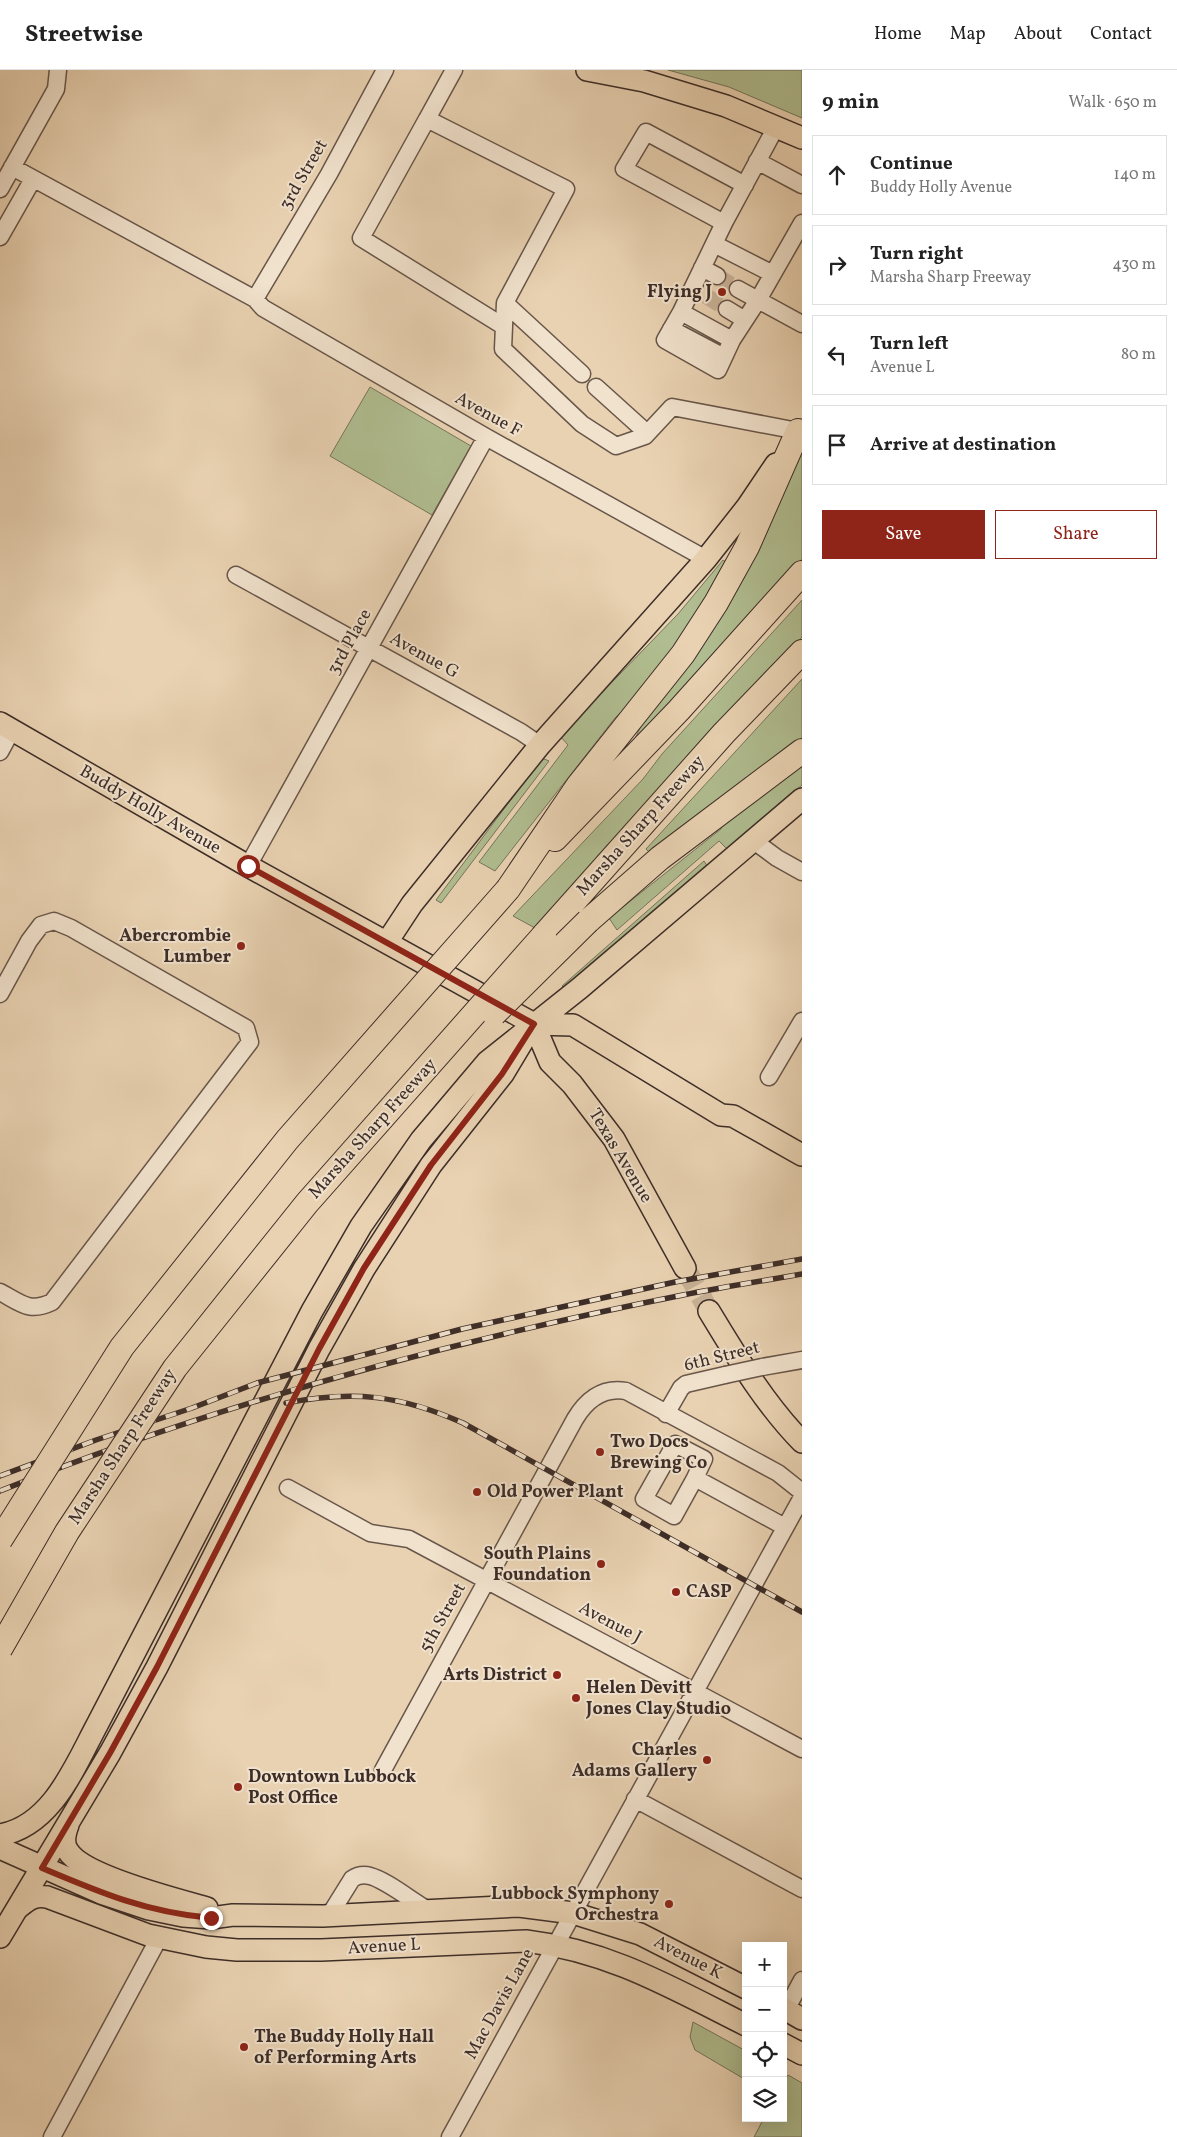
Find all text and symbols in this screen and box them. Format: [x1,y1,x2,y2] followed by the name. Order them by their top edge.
[25,18,143,52] text: Streetwise
[874,22,922,47] text: Home
[950,22,986,47] text: Map
[1014,22,1062,47] text: About
[1090,22,1152,47] text: Contact
[822,88,879,117] text: 9 min
[1069,92,1157,114] text: Walk · 650 m
[274,135,334,215] street label: 3rd Street
[870,151,953,177] text: Continue
[823,161,851,189] icon: ahead
[1114,164,1156,186] text: 140 m
[870,177,1012,199] text: Buddy Holly Avenue
[870,241,963,267] text: Turn right
[823,251,851,279] icon: right
[1112,254,1156,276] text: 430 m
[870,267,1031,289] text: Marsha Sharp Freeway
[647,280,712,305] place label: Flying J
[716,286,728,298] marker: Flying J
[870,331,949,357] text: Turn left
[823,341,851,369] icon: left
[1121,344,1156,366] text: 80 m
[870,357,935,379] text: Avenue L
[450,386,526,444] street label: Avenue F
[823,431,851,459] icon: arrive
[870,432,1056,458] text: Arrive at destination
[822,510,985,559] button: Save
[995,510,1157,559] button: Share
[322,604,378,680] street label: 3rd Place
[385,627,463,685] street label: Avenue G
[571,750,711,902] street label: Marsha Sharp Freeway
[75,759,225,861] street label: Buddy Holly Avenue
[237,855,260,878] route start
[119,924,231,970] place label: Abercrombie Lumber
[235,940,247,952] marker: Abercrombie Lumber
[303,1053,443,1205] street label: Marsha Sharp Freeway
[582,1104,658,1208] street label: Texas Avenue
[682,1336,762,1378] street label: 6th Street
[63,1364,183,1530] street label: Marsha Sharp Freeway
[610,1430,707,1476] place label: Two Docs Brewing Co
[594,1446,606,1458] marker: Two Docs Brewing Co
[487,1480,624,1505] place label: Old Power Plant
[471,1486,483,1498] marker: Old Power Plant
[484,1542,591,1588] place label: South Plains Foundation
[595,1558,607,1570] marker: South Plains Foundation
[414,1578,472,1658] street label: 5th Street
[686,1580,732,1605] place label: CASP
[670,1586,682,1598] marker: CASP
[574,1596,646,1650] street label: Avenue J
[443,1663,547,1688] place label: Arts District
[551,1669,563,1681] marker: Arts District
[585,1676,731,1722] place label: Helen Devitt Jones Clay Studio
[570,1692,582,1704] marker: Helen Devitt Jones Clay Studio
[572,1738,697,1784] place label: Charles Adams Gallery
[701,1754,713,1766] marker: Charles Adams Gallery
[248,1765,416,1811] place label: Downtown Lubbock Post Office
[232,1781,244,1793] marker: Downtown Lubbock Post Office
[491,1882,659,1928] place label: Lubbock Symphony Orchestra
[663,1898,675,1910] marker: Lubbock Symphony Orchestra
[200,1907,223,1930] route end
[649,1930,727,1986] street label: Avenue K
[347,1933,421,1961] street label: Avenue L
[742,1942,787,2122] map controls
[742,1942,787,1987] button: +
[459,1944,541,2064] street label: Mac Davis Lane
[742,1987,787,2032] button: −
[254,2025,434,2071] place label: The Buddy Holly Hall of Performing Arts
[742,2032,787,2077] button: locate
[238,2041,250,2053] marker: The Buddy Holly Hall of Performing Arts
[742,2077,787,2122] button: layers

